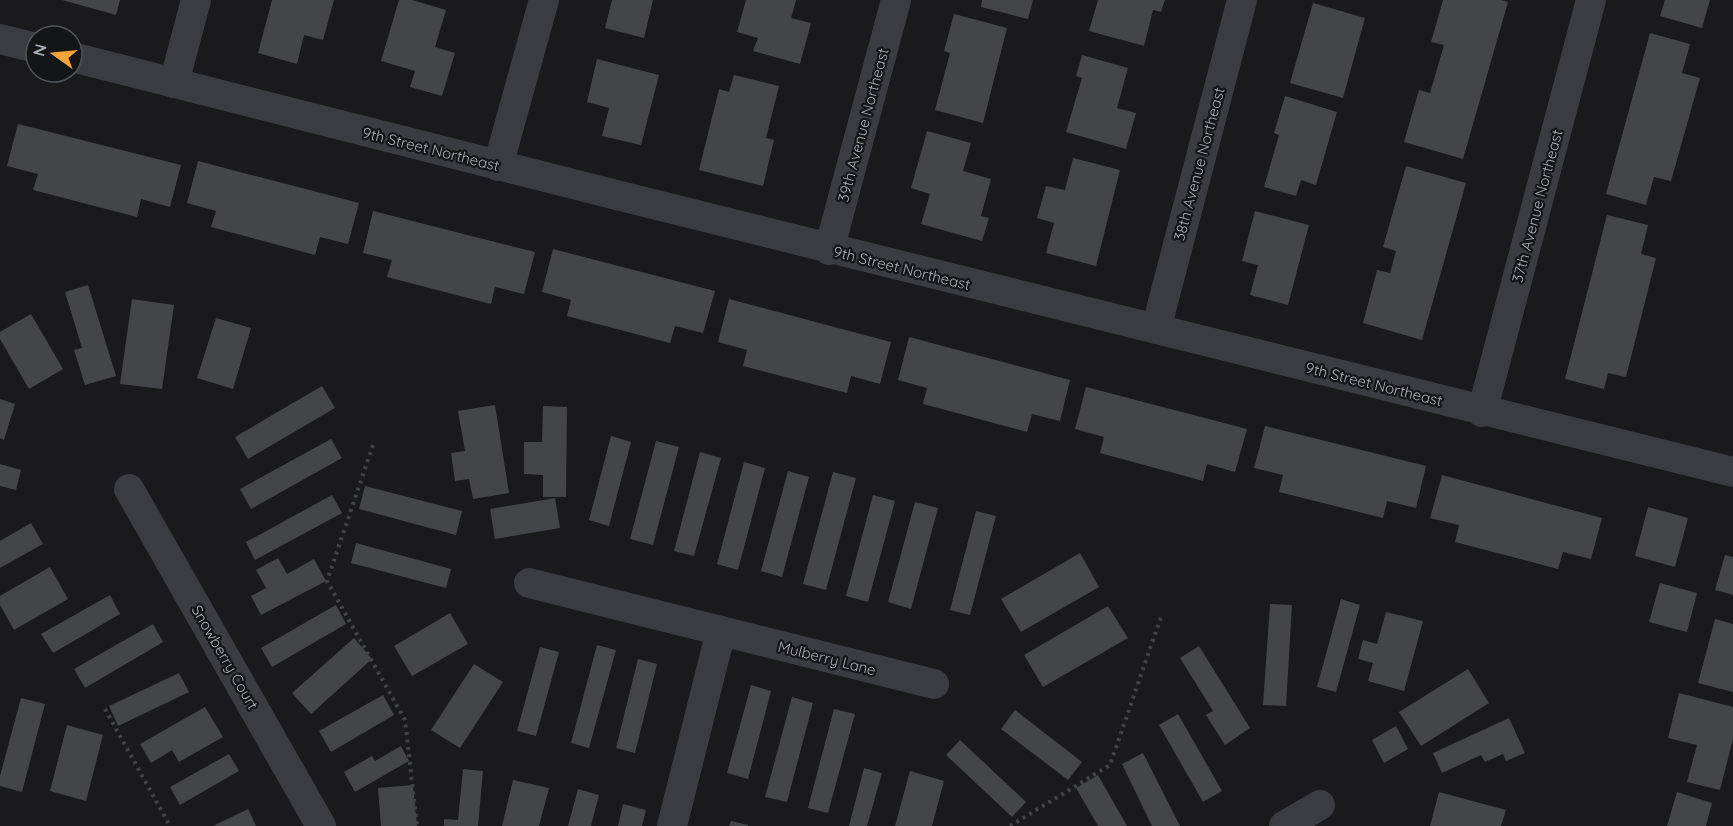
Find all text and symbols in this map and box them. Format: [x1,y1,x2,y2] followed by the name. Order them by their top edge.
[24,24,84,84] north arrow
[28,42,51,58] text: N
[833,46,893,204] street label: 39th Avenue Northeast
[1169,85,1229,243] street label: 38th Avenue Northeast
[361,123,501,175] street label: 9th Street Northeast
[1507,127,1567,285] street label: 37th Avenue Northeast
[832,242,972,294] street label: 9th Street Northeast
[1304,358,1444,410] street label: 9th Street Northeast
[187,601,263,713] street label: Snowberry Court
[776,637,878,679] street label: Mulberry Lane

